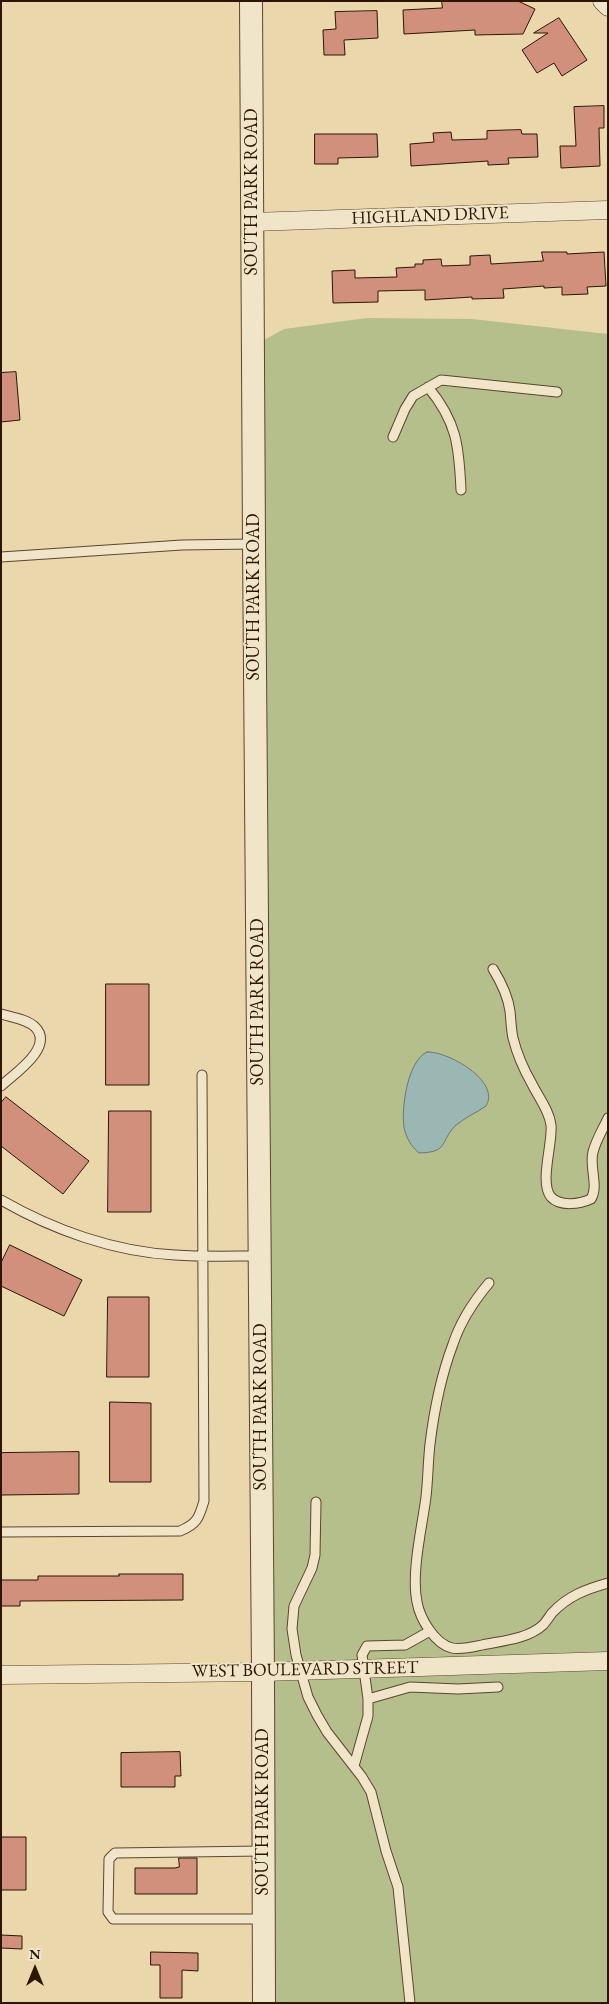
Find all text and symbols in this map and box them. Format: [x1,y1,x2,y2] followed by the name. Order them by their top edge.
[241,108,263,276] street label: SOUTH PARK ROAD
[351,202,509,230] street label: HIGHLAND DRIVE
[243,513,265,681] street label: SOUTH PARK ROAD
[247,918,269,1086] street label: SOUTH PARK ROAD
[250,1323,272,1491] street label: SOUTH PARK ROAD
[191,1657,419,1683] street label: WEST BOULEVARD STREET
[252,1728,274,1896] street label: SOUTH PARK ROAD
[10,1944,60,1994] north arrow
[29,1945,41,1963] text: N

